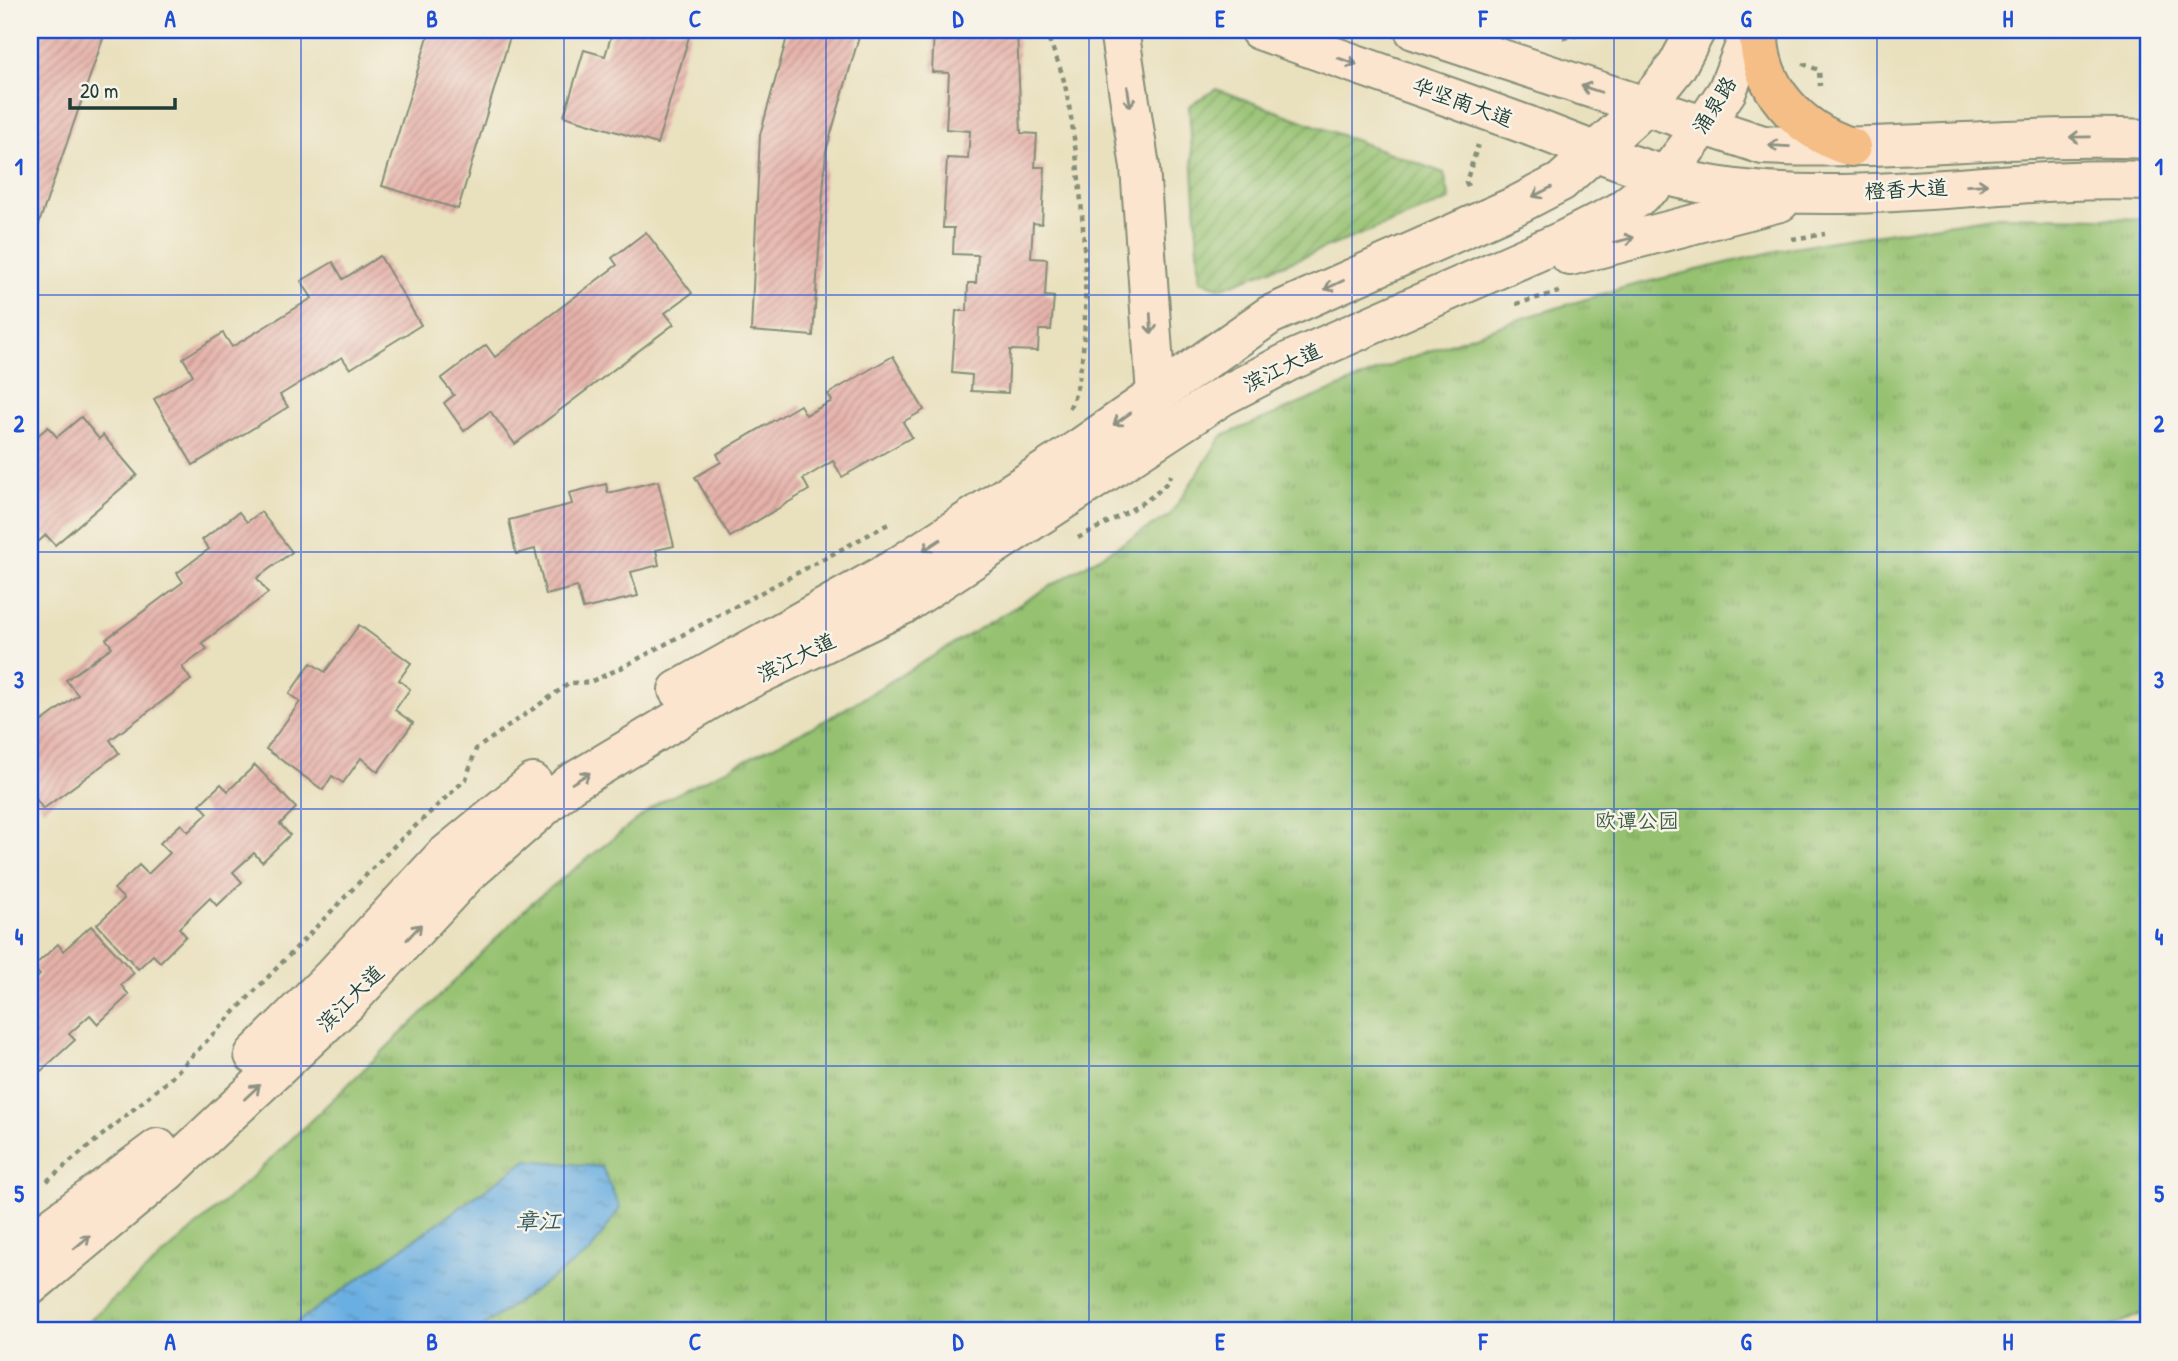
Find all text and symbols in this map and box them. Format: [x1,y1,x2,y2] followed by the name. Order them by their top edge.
[164,3,176,34] text: A
[426,3,438,34] text: B
[689,3,701,34] text: C
[953,3,965,34] text: D
[1215,3,1226,34] text: E
[1478,3,1489,34] text: F
[1740,3,1752,34] text: G
[2003,3,2014,34] text: H
[1335,55,1357,68] one-way arrow
[70,66,175,110] scale bar
[1409,70,1517,134] street label: 华坚南大道
[1685,71,1743,139] street label: 涌泉路
[80,76,118,105] text: 20 m
[1580,82,1602,95] one-way arrow
[1123,85,1136,108] one-way arrow
[2069,130,2092,143] one-way arrow
[1769,139,1791,152] one-way arrow
[15,151,23,182] text: 1
[2155,151,2163,182] text: 1
[1863,172,1949,206] street label: 橙香大道
[1966,178,1988,191] one-way arrow
[1532,186,1553,199] one-way arrow
[1612,233,1634,246] one-way arrow
[1324,279,1346,292] one-way arrow
[1144,312,1157,335] one-way arrow
[1238,336,1326,398] street label: 滨江大道
[14,408,25,439] text: 2
[2154,408,2165,439] text: 2
[1113,412,1132,426] one-way arrow
[923,537,942,552] one-way arrow
[752,626,840,688] street label: 滨江大道
[14,664,24,695] text: 3
[2154,664,2164,695] text: 3
[570,770,590,784] one-way arrow
[1595,806,1679,835] park label: 欧谭公园
[15,921,24,952] text: 4
[2155,921,2164,952] text: 4
[405,924,422,941] one-way arrow
[310,958,390,1038] street label: 滨江大道
[243,1083,260,1100] one-way arrow
[14,1178,24,1209] text: 5
[2154,1178,2164,1209] text: 5
[515,1205,562,1236] water label: 章江
[73,1235,91,1250] one-way arrow
[164,1326,176,1357] text: A
[426,1326,438,1357] text: B
[689,1326,701,1357] text: C
[953,1326,965,1357] text: D
[1215,1326,1226,1357] text: E
[1478,1326,1489,1357] text: F
[1740,1326,1752,1357] text: G
[2003,1326,2014,1357] text: H

